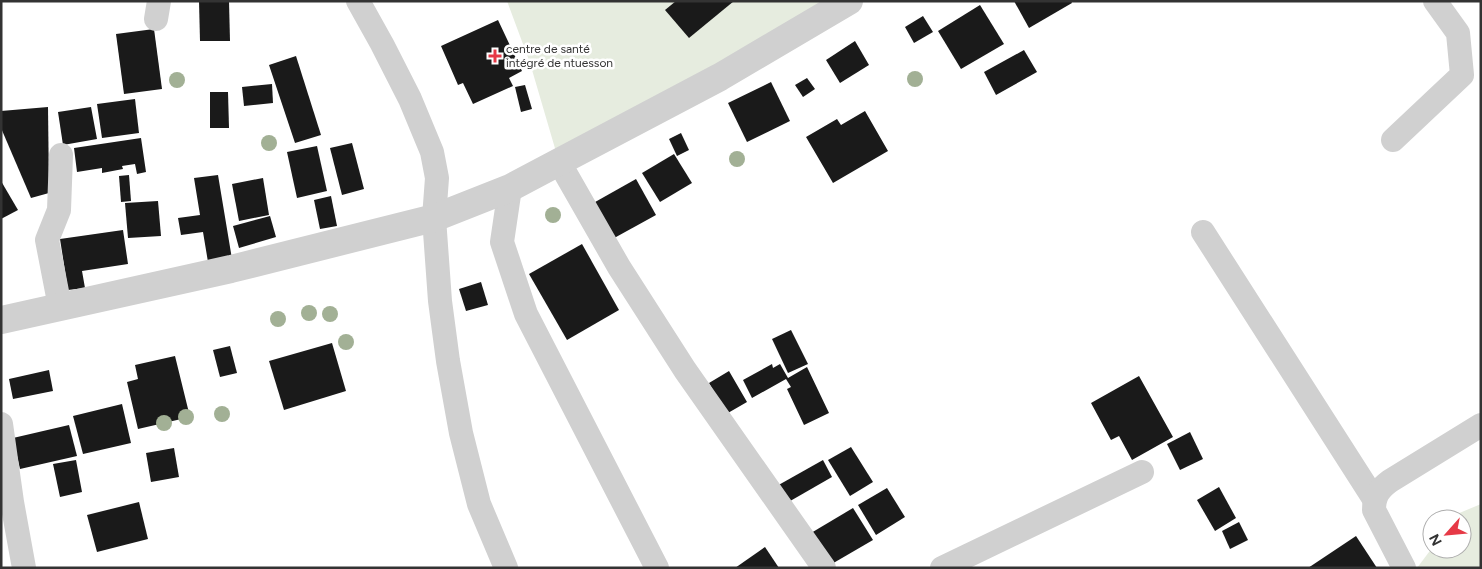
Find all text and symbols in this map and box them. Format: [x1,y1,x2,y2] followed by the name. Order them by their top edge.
[506,42,613,70] place label: centre de santé intégré de ntuesson
[488,49,502,63] marker: centre de santé intégré de ntuesson
[1422,509,1472,559] north arrow
[1426,531,1446,548] text: N

